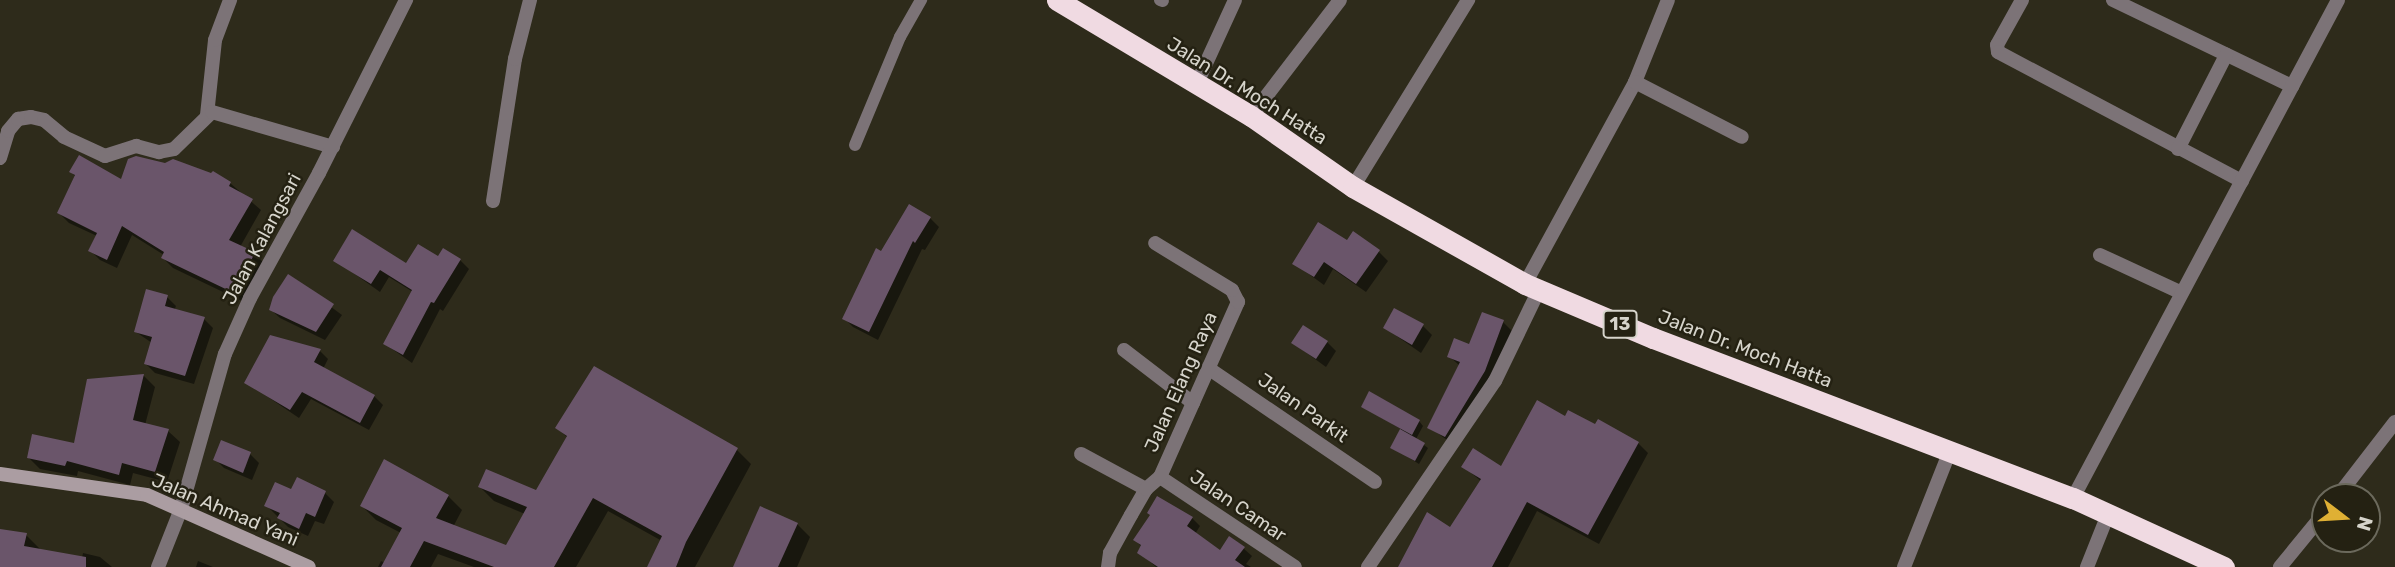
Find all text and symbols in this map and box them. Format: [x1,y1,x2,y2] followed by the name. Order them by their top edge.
[1163,32,1331,150] street label: Jalan Dr. Moch Hatta
[218,169,306,309] street label: Jalan Kalangsari
[1655,305,1835,393] street label: Jalan Dr. Moch Hatta
[1140,308,1222,456] street label: Jalan Elang Raya
[1602,310,1638,338] road number: 13
[1253,368,1353,448] street label: Jalan Parkit
[1185,465,1291,547] street label: Jalan Camar
[148,469,302,551] street label: Jalan Ahmad Yani
[2311,483,2381,553] north arrow
[2352,514,2378,534] text: N

